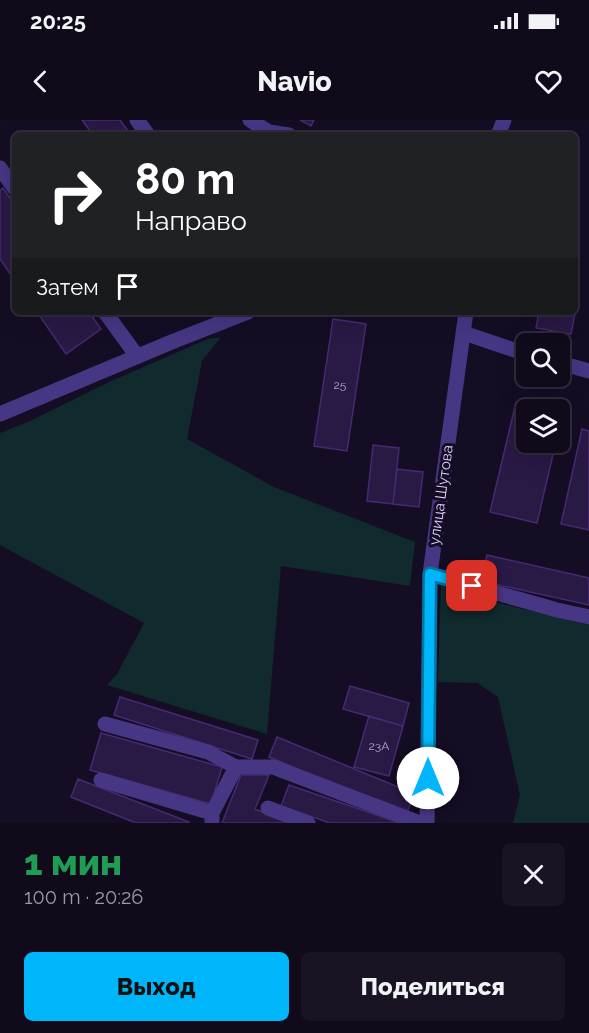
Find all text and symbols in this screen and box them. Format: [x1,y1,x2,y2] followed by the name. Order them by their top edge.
[30,8,86,34] text: 20:25
[24,65,57,98] icon: back
[532,65,565,98] icon: heart
[257,66,332,97] text: Navio
[135,155,235,204] text: 80 m
[36,156,114,234] icon: right
[135,205,247,236] text: Направо
[111,270,144,303] icon: arrive
[36,274,99,300] text: Затем
[516,333,570,453] map controls
[516,333,570,387] button: search
[334,378,347,392] house number: 25
[516,399,570,453] button: layers
[425,444,457,546] street label: улица Шутова
[446,560,497,611] pin
[455,569,488,602] icon: arrive
[369,739,389,753] house number: 23А
[396,746,460,810] position arrow
[24,841,122,883] text: 1 мин
[502,843,565,906] button: close
[24,885,143,909] text: 100 m · 20:26
[24,952,289,1021] button: Выход
[301,952,565,1021] button: Поделиться

